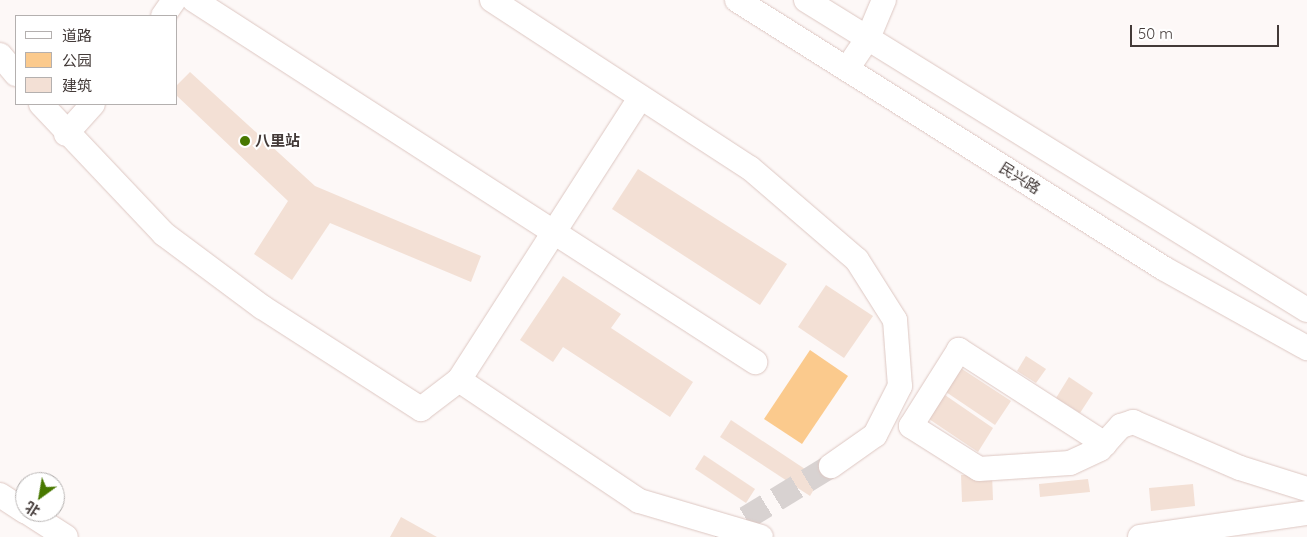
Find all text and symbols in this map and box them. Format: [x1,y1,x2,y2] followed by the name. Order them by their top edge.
[15,15,178,105] legend
[1132,15,1281,47] scale bar
[1138,24,1173,43] text: 50 m
[62,26,92,45] text: 道路
[62,51,92,70] text: 公园
[62,76,92,95] text: 建筑
[255,132,300,150] place label: 八里站
[239,135,251,147] marker: 八里站
[996,158,1044,198] street label: 民兴路
[15,472,65,522] north arrow
[22,498,43,520] text: 北

